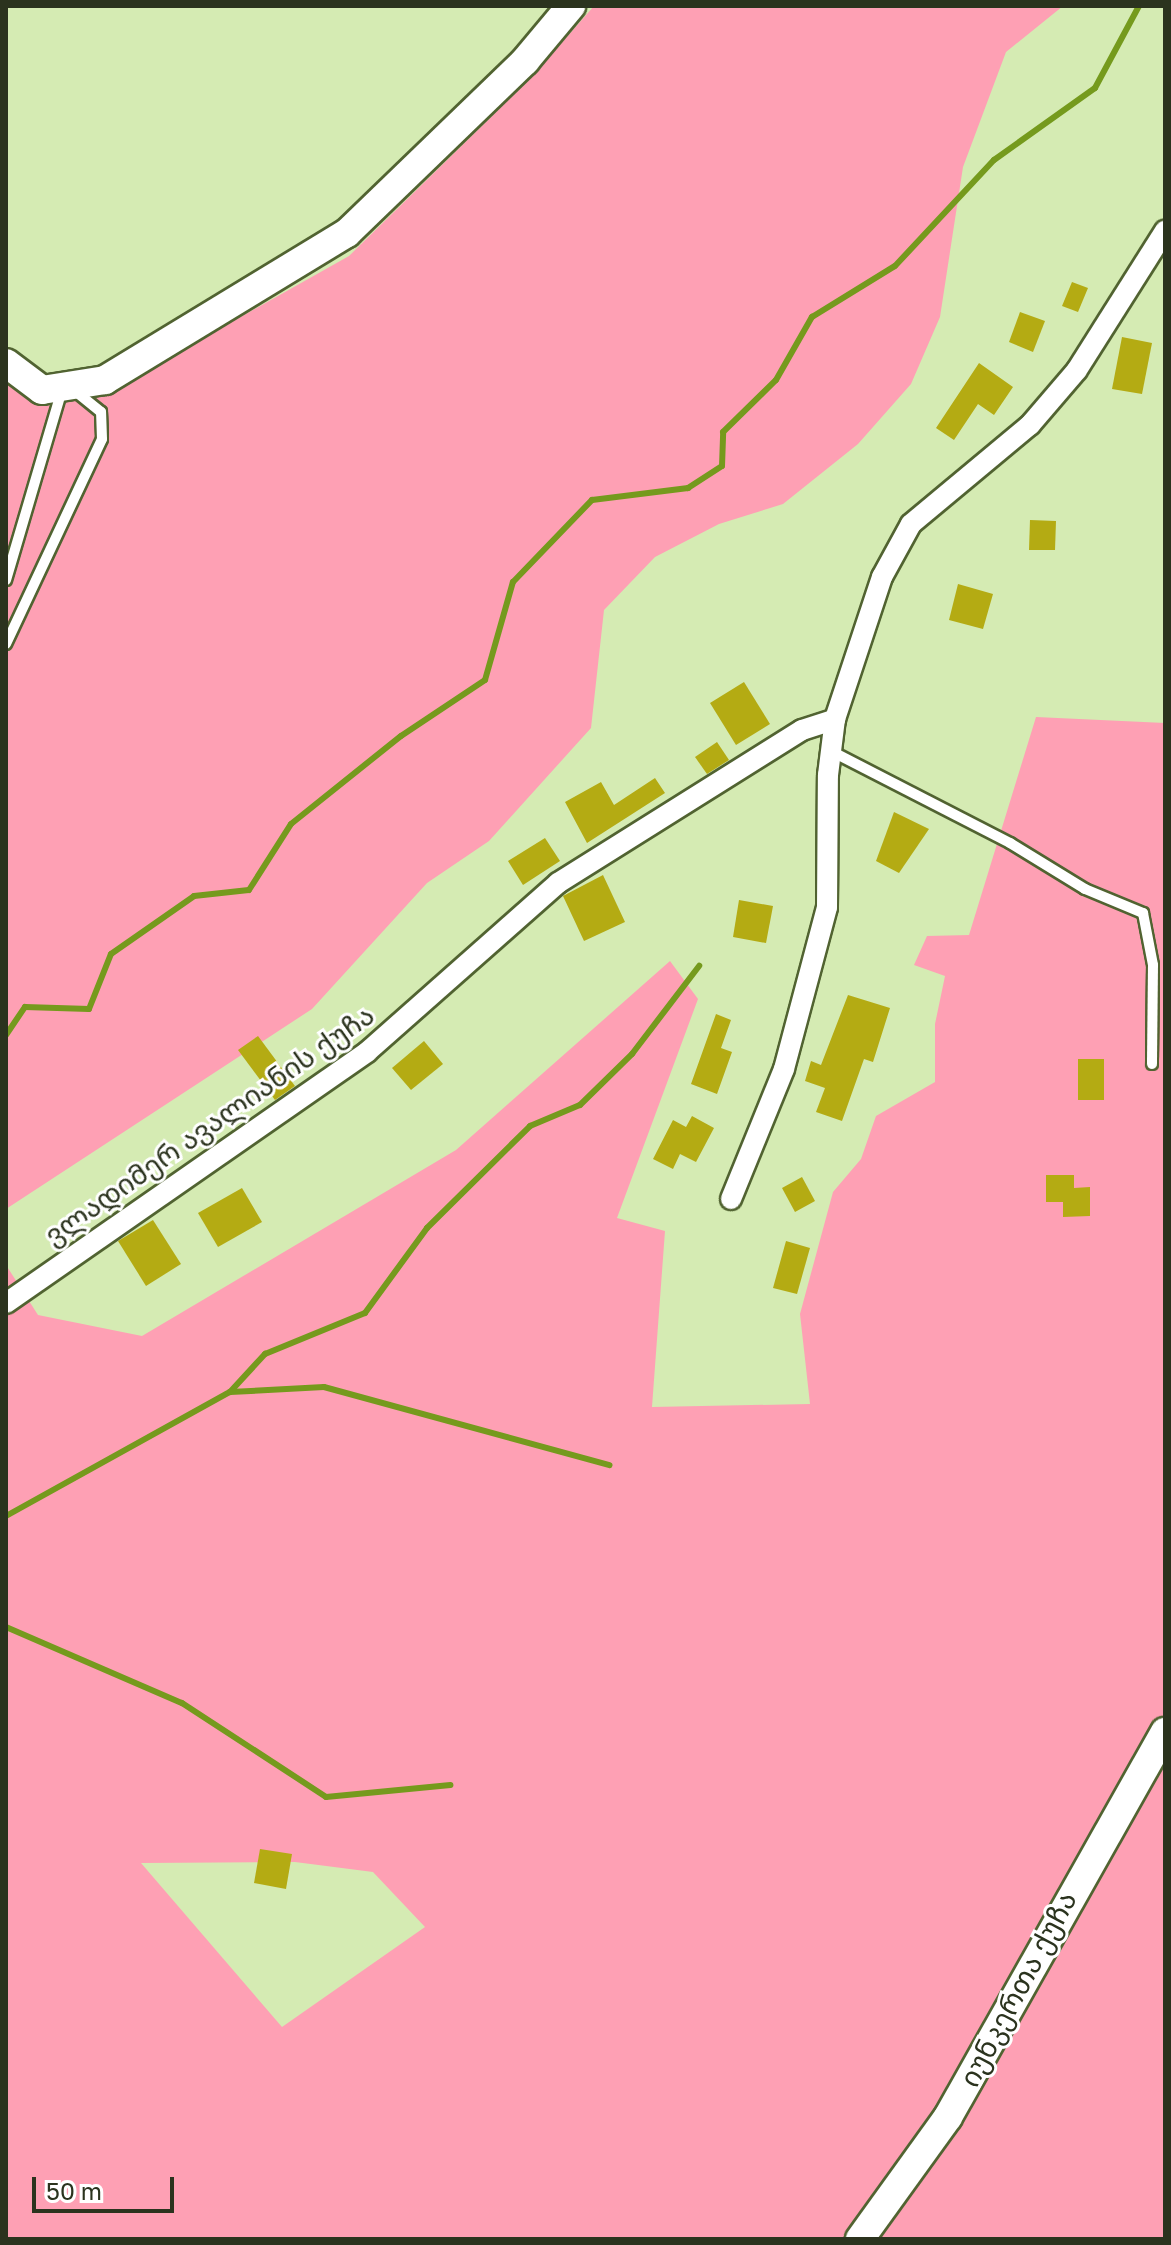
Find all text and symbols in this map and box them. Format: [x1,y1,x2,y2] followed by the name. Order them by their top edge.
[38,998,380,1252] street label: ვლადიმერ ავალიანის ქუჩა
[952,1885,1084,2093] street label: იუნკერთა ქუჩა
[36,2161,178,2211] scale bar
[46,2176,102,2205] text: 50 m

